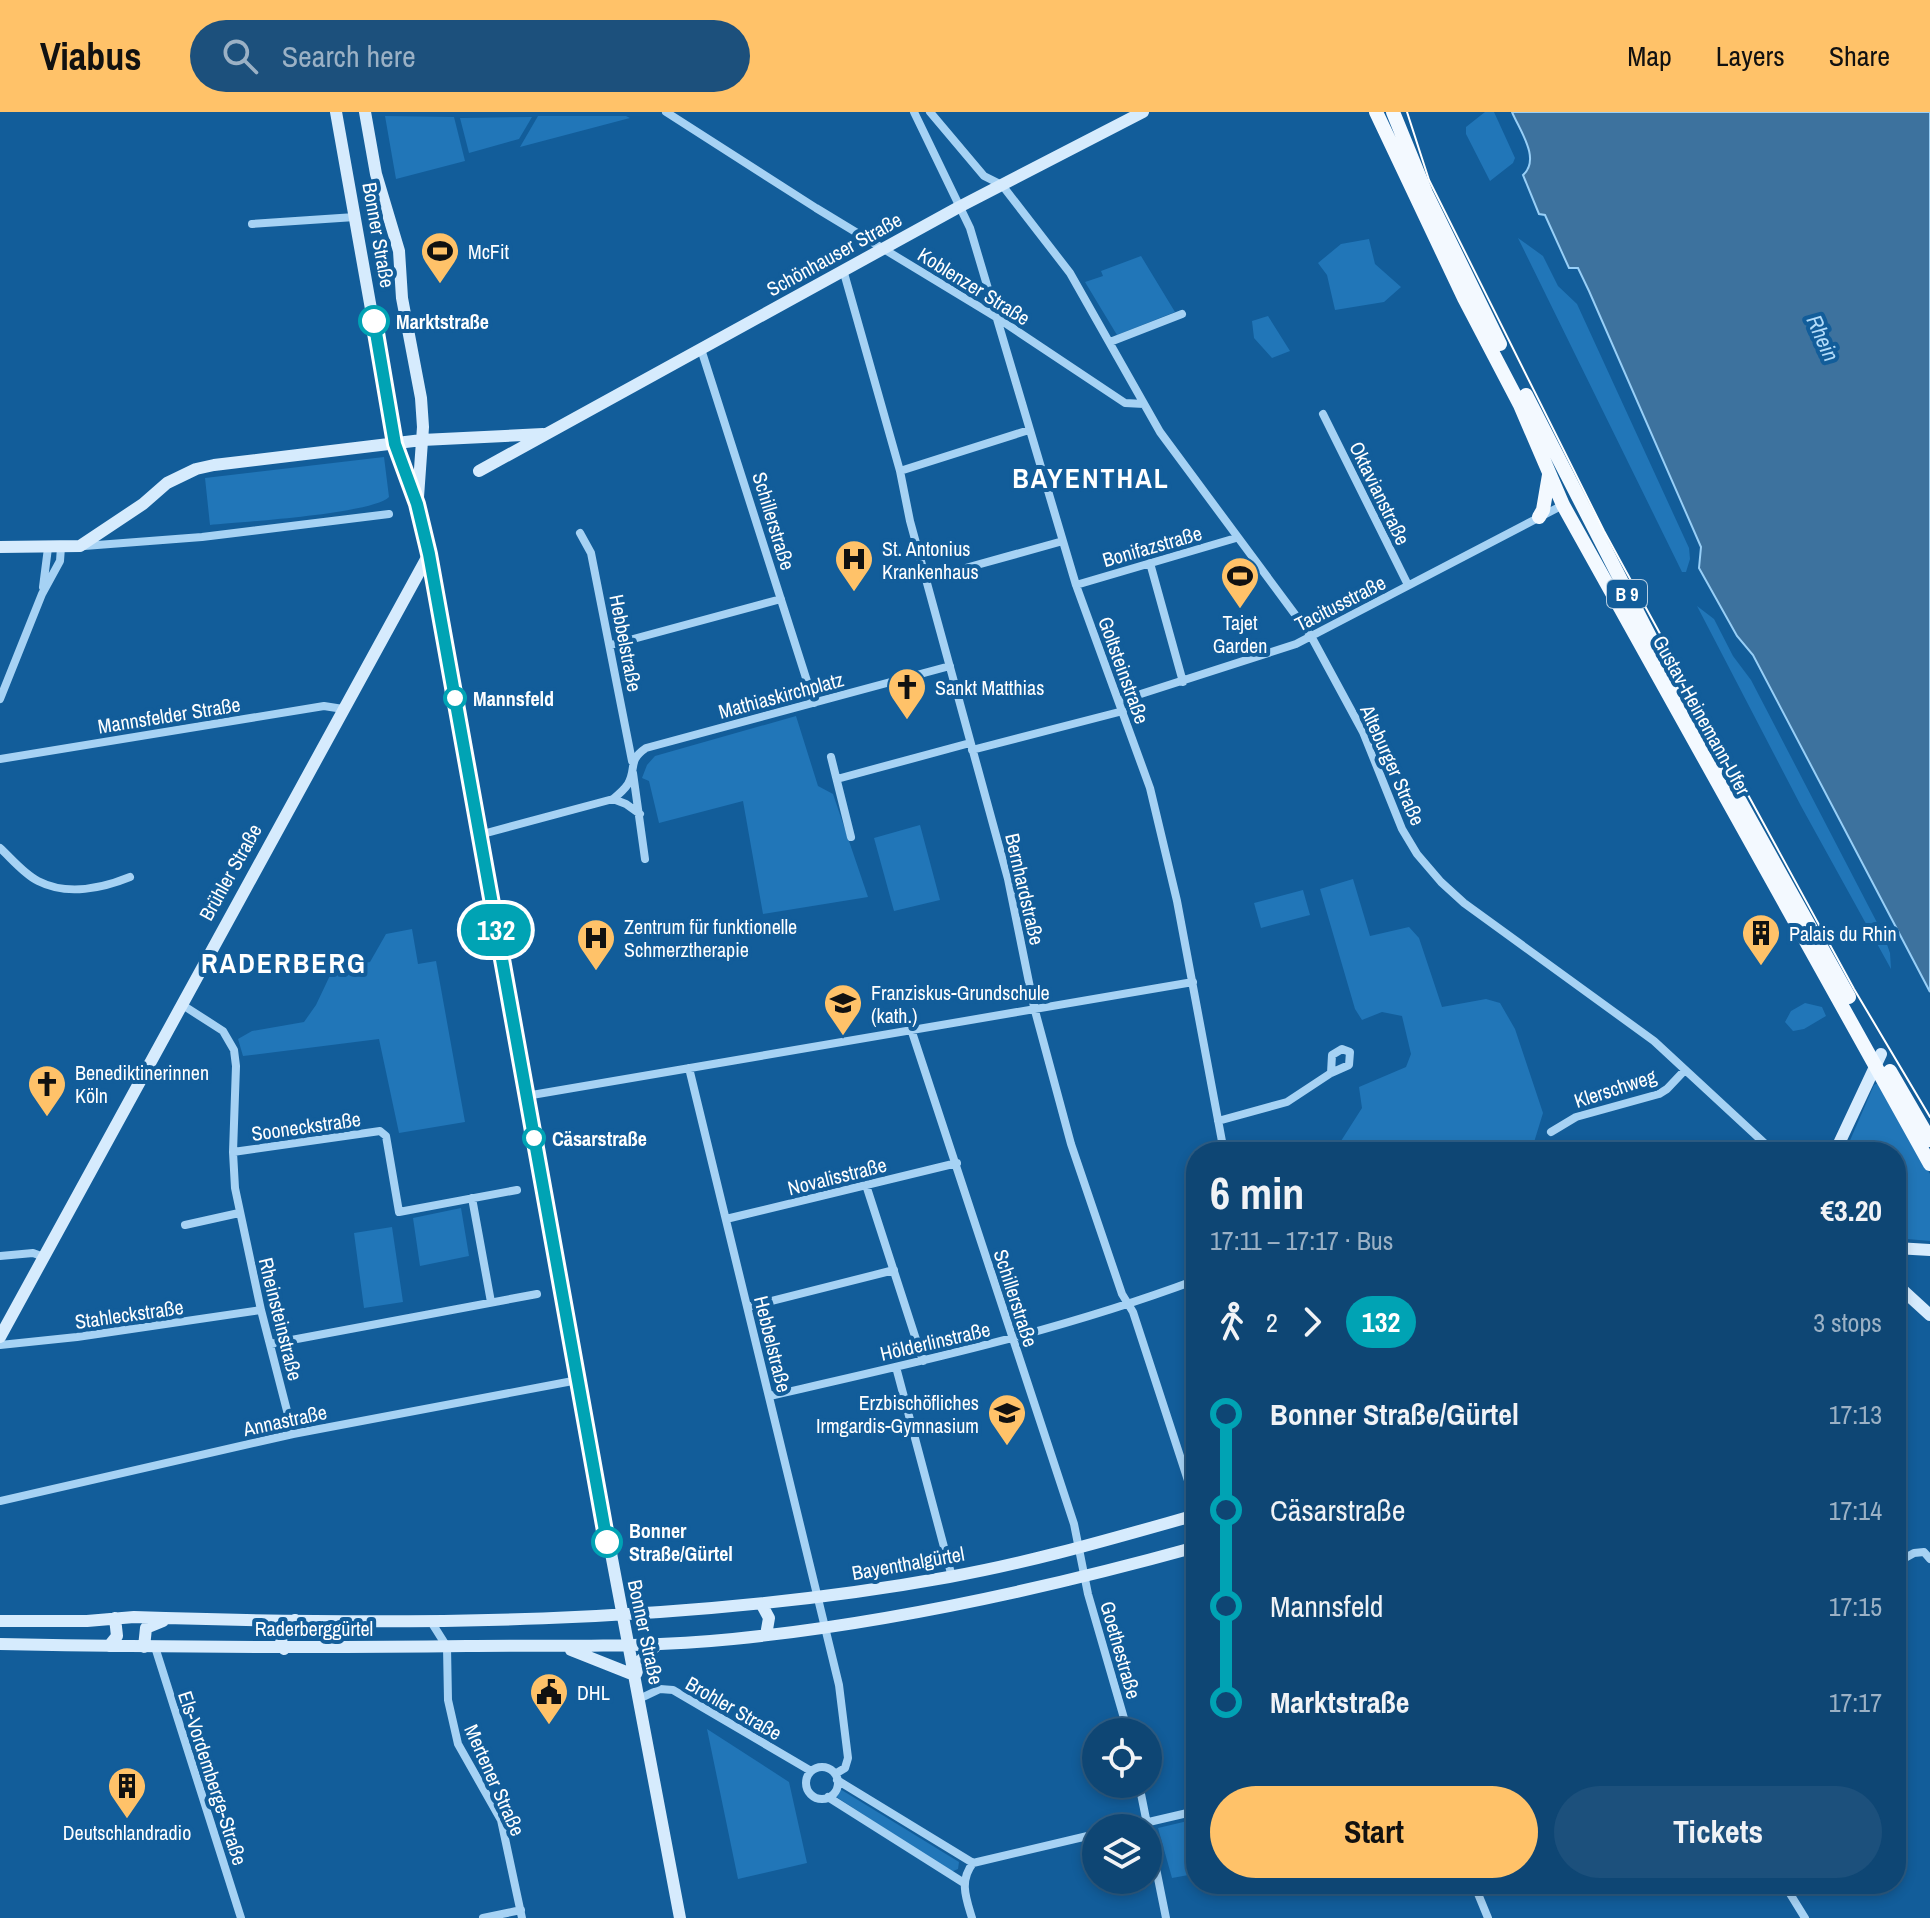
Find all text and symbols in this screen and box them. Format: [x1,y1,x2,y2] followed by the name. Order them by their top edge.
[190,20,750,92] search box
[40,31,142,82] text: Viabus
[218,34,262,78] icon: search
[282,36,416,76] text: Search here
[1627,37,1672,75] text: Map
[1716,37,1785,75] text: Layers
[1829,37,1890,75] text: Share
[356,180,402,290] street label: Bonner Straße
[762,206,906,302] street label: Schönhauser Straße
[419,230,461,285] sports icon: McFit
[468,238,509,265] place label: McFit
[913,241,1035,331] street label: Koblenzer Straße
[359,306,389,336] marker: Marktstraße
[396,308,489,335] place label: Marktstraße
[1800,310,1846,366] water label: Rhein
[1343,437,1417,549] street label: Oktavianstraße
[1012,459,1170,497] district label: BAYENTHAL
[746,469,802,573] street label: Schillerstraße
[1099,519,1205,573] street label: Bonifazstraße
[882,535,979,585] place label: St. Antonius Krankenhaus
[833,538,875,593] hospital icon: St. Antonius Krankenhaus
[1219,555,1261,610] sports icon: Tajet Garden
[1290,569,1390,637] street label: Tacitusstraße
[1607,580,1647,608] road number: B 9
[603,592,649,694] street label: Hebbelstraße
[1213,609,1267,659] place label: Tajet Garden
[1092,613,1156,727] street label: Goltsteinstraße
[1647,630,1757,800] street label: Gustav-Heinemann-Ufer
[715,665,847,725] street label: Mathiaskirchplatz
[886,666,928,721] church icon: Sankt Matthias
[935,674,1044,701] place label: Sankt Matthias
[473,685,554,712] place label: Mannsfeld
[444,687,466,709] marker: Mannsfeld
[96,690,242,740] street label: Mannsfelder Straße
[1354,699,1432,830] street label: Alteburger Straße
[192,819,268,925] street label: Brühler Straße
[999,830,1051,948] street label: Bernhardstraße
[450,904,542,956] line badge: 132
[477,911,515,949] text: 132
[1740,912,1782,967] building icon: Palais du Rhin
[624,913,797,963] place label: Zentrum für funktionelle Schmerztherapie
[575,917,617,972] hospital icon: Zentrum für funktionelle Schmerztherapie
[1789,920,1897,947] place label: Palais du Rhin
[201,944,367,982] district label: RADERBERG
[871,979,1050,1029] place label: Franziskus-Grundschule (kath.)
[822,982,864,1037] school or university icon: Franziskus-Grundschule (kath.)
[75,1059,209,1109] place label: Benediktinerinnen Köln
[1571,1062,1659,1114] street label: Klerschweg
[26,1063,68,1118] church icon: Benediktinerinnen Köln
[250,1105,362,1147] street label: Sooneckstraße
[552,1125,647,1152] place label: Cäsarstraße
[523,1127,545,1149] marker: Cäsarstraße
[785,1151,889,1201] street label: Novalisstraße
[1210,1163,1304,1223] text: 6 min
[1820,1190,1882,1230] text: €3.20
[1210,1223,1393,1258] text: 17:11 – 17:17 · Bus
[988,1246,1044,1350] street label: Schillerstraße
[253,1255,309,1383] street label: Rheinsteinstraße
[73,1293,185,1335] street label: Stahleckstraße
[748,1293,798,1395] street label: Hebbelstraße
[1210,1300,1254,1344] icon: walk
[1290,1300,1334,1344] icon: forward
[1362,1303,1400,1341] text: 132
[1266,1305,1278,1340] text: 2
[1813,1305,1882,1340] text: 3 stops
[877,1315,993,1367] street label: Hölderlinstraße
[816,1389,979,1439] place label: Erzbischöfliches Irmgardis-Gymnasium
[986,1392,1028,1447] school or university icon: Erzbischöfliches Irmgardis-Gymnasium
[1270,1394,1519,1434] text: Bonner Straße/Gürtel
[1829,1397,1882,1432] text: 17:13
[240,1398,329,1442] street label: Annastraße
[1270,1490,1405,1530] text: Cäsarstraße
[1829,1493,1882,1528] text: 17:14
[629,1517,733,1567] place label: Bonner Straße/Gürtel
[592,1527,622,1557] marker: Bonner Straße/Gürtel
[850,1540,966,1586] street label: Bayenthalgürtel
[622,1577,670,1687] street label: Bonner Straße
[1270,1586,1384,1626] text: Mannsfeld
[1829,1589,1882,1624] text: 17:15
[1094,1598,1148,1702] street label: Goethestraße
[255,1615,373,1642] street label: Raderberggürtel
[681,1670,787,1746] street label: Brohler Straße
[528,1671,570,1726] public building icon: DHL
[577,1679,610,1706] place label: DHL
[1270,1682,1409,1722] text: Marktstraße
[1829,1685,1882,1720] text: 17:17
[172,1688,254,1868] street label: Els-Vordemberge-Straße
[1082,1718,1162,1894] map controls
[1082,1718,1162,1798] button: locate
[458,1720,532,1840] street label: Mertener Straße
[106,1765,148,1820] building icon: Deutschlandradio
[1210,1786,1538,1878] button: Start
[1554,1786,1882,1878] button: Tickets
[1082,1814,1162,1894] button: layers
[63,1819,191,1846] place label: Deutschlandradio

